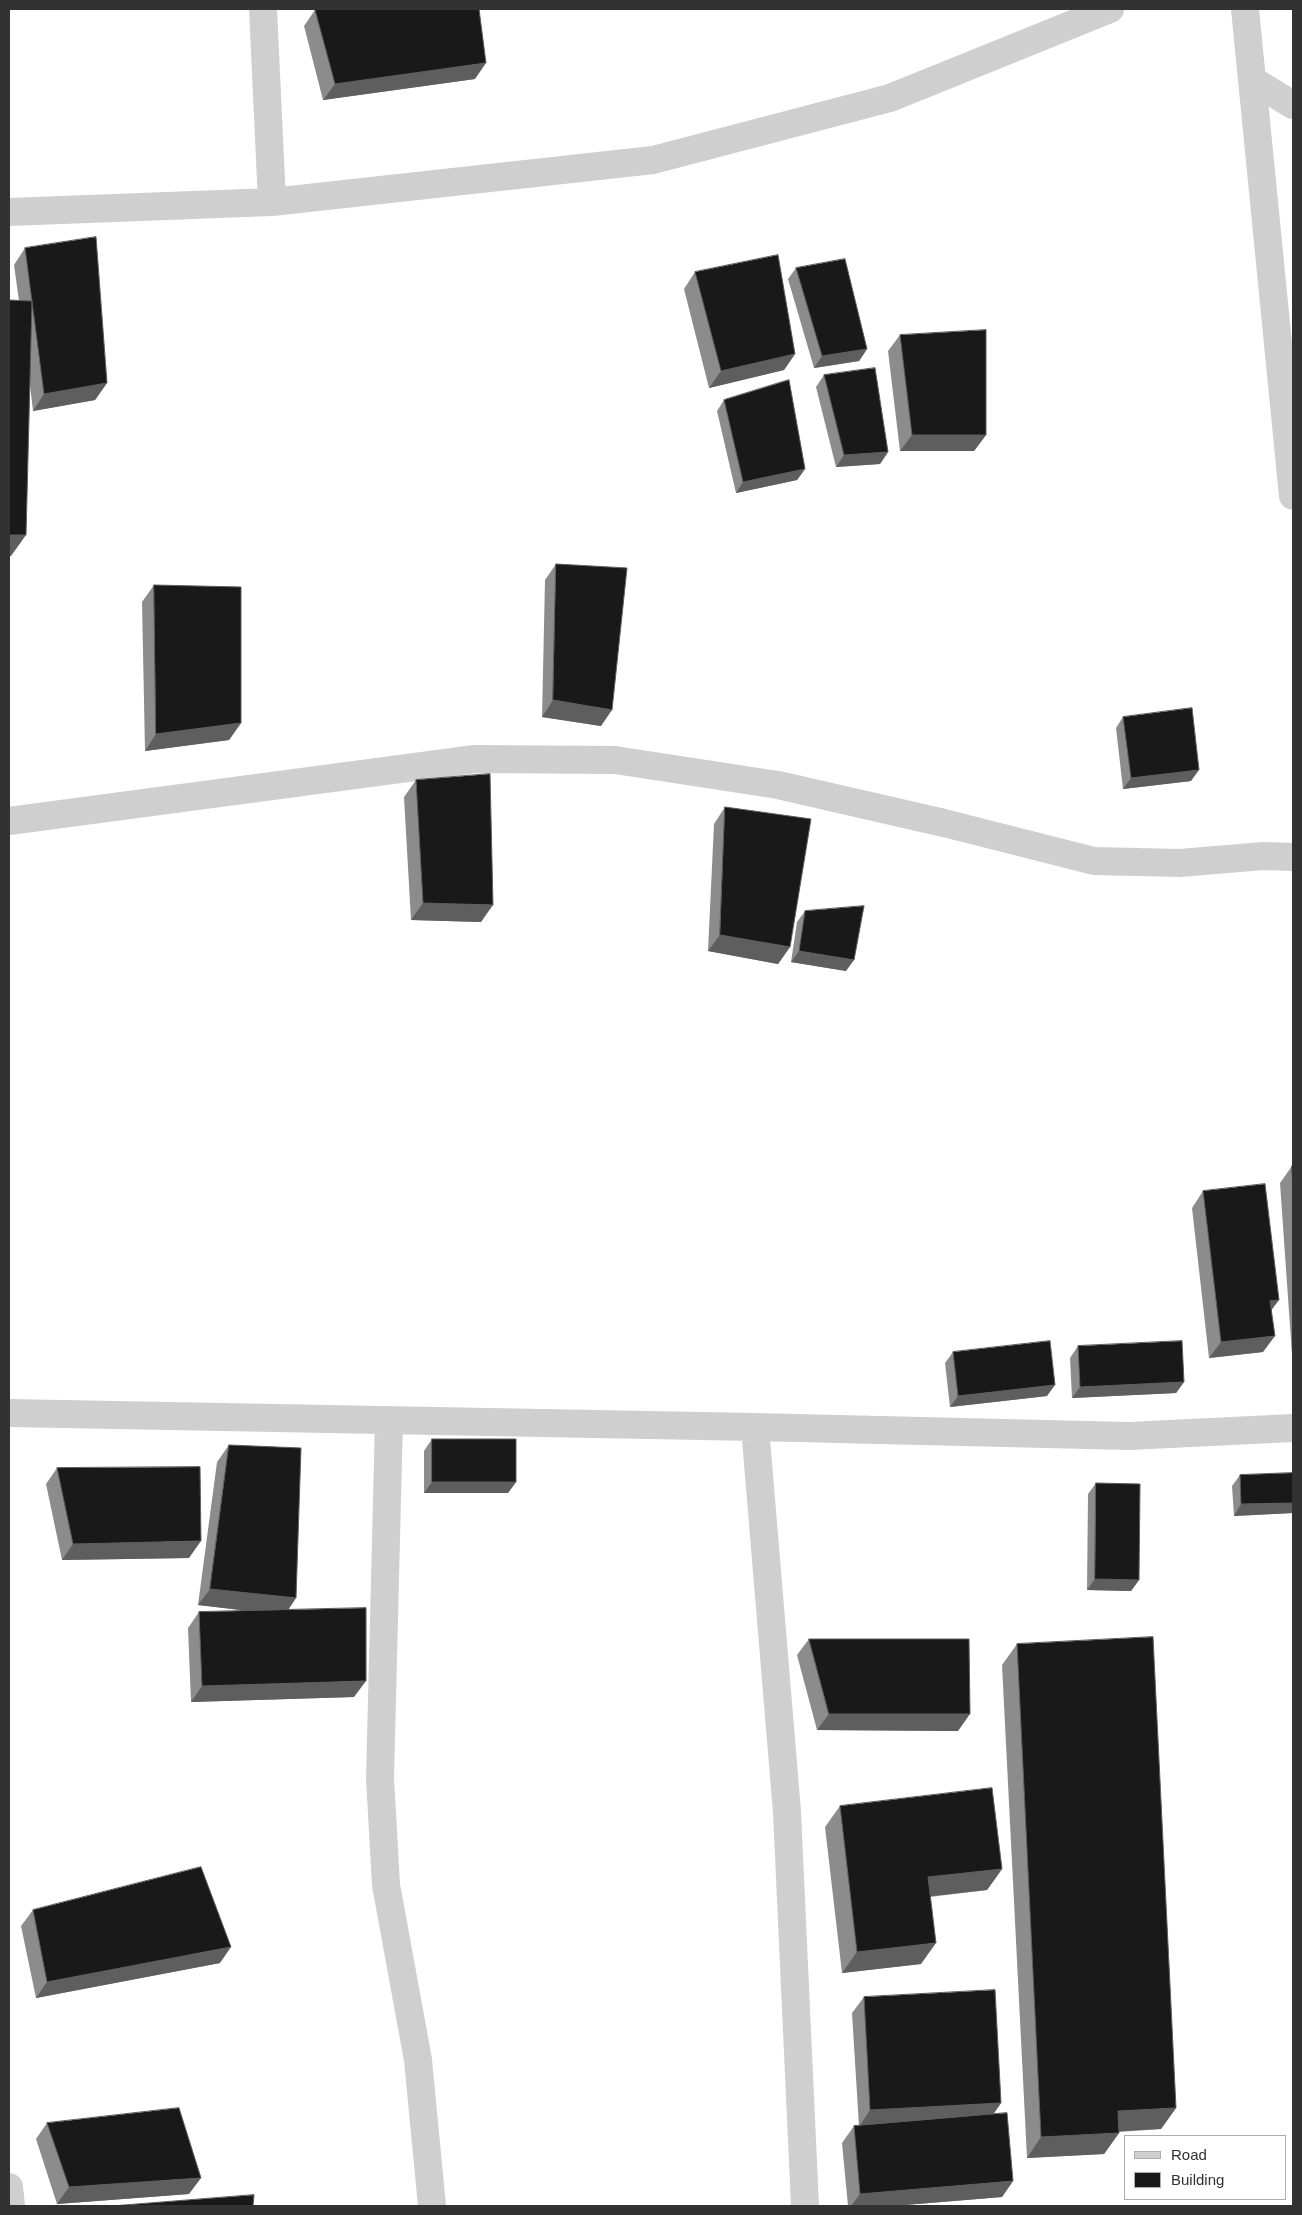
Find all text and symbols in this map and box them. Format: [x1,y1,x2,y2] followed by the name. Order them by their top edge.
[1124,2135,1287,2200] legend
[1171,2146,1207,2163] text: Road
[1171,2171,1224,2188] text: Building

